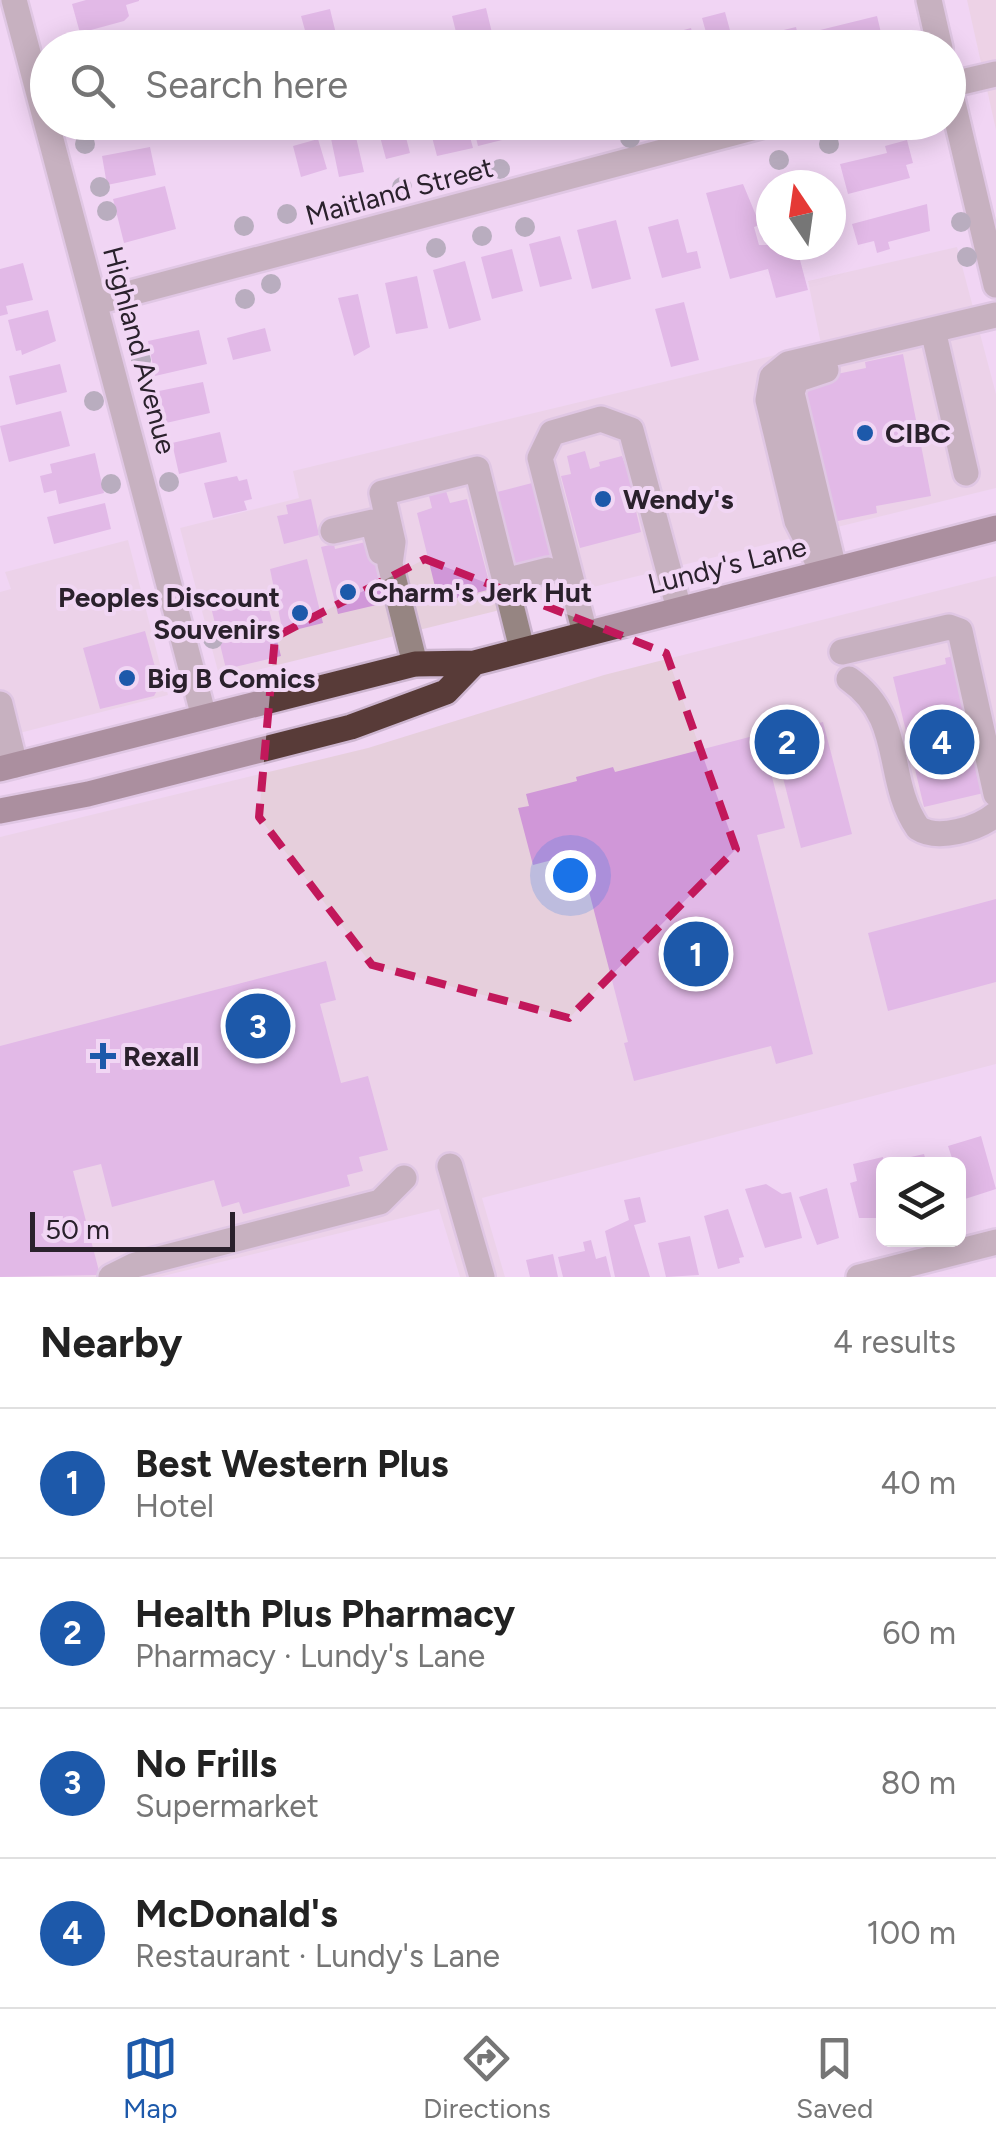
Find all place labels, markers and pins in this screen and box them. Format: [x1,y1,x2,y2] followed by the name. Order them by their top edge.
[885,416,951,450] place label: CIBC
[854,422,876,444] marker: CIBC
[623,482,734,516] place label: Wendy's
[592,488,614,510] marker: Wendy's
[368,575,592,609] place label: Charm's Jerk Hut
[58,580,280,646] place label: Peoples Discount Souvenirs
[337,581,359,603] marker: Charm's Jerk Hut
[289,602,311,624] marker: Peoples Discount Souvenirs
[147,661,315,695] place label: Big B Comics
[116,667,138,689] marker: Big B Comics
[754,704,820,780] pin: 2
[910,704,974,780] pin: 4
[664,916,728,992] pin: 1
[226,988,290,1064] pin: 3
[123,1039,199,1073] place label: Rexall
[92,1045,114,1067] marker: Rexall

